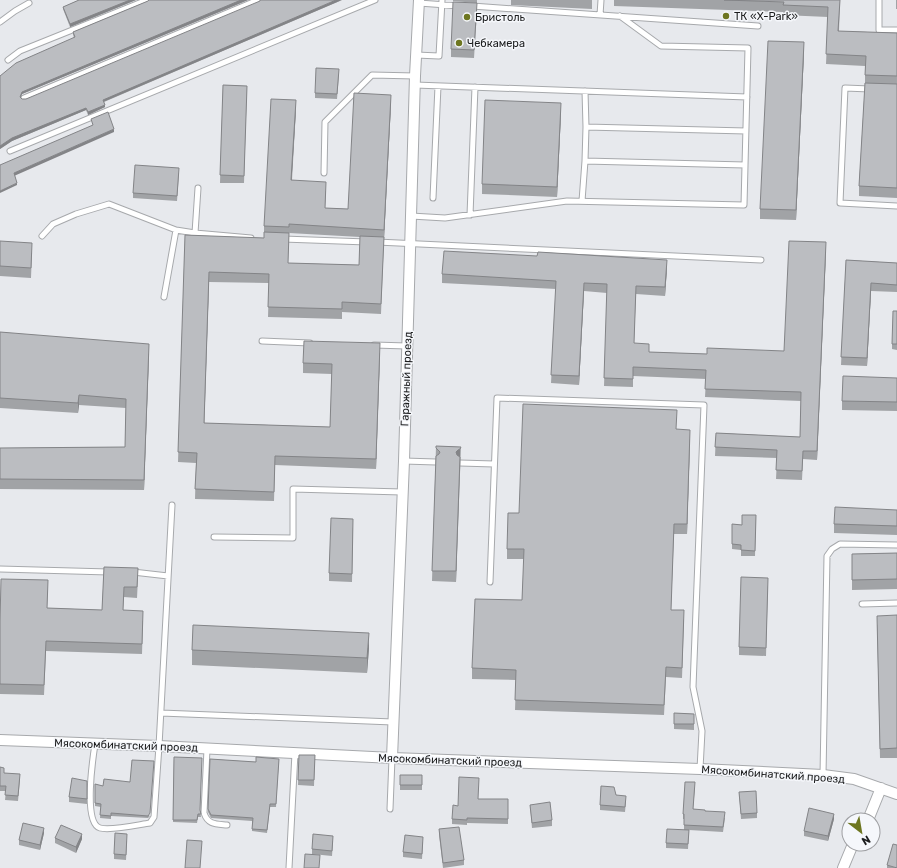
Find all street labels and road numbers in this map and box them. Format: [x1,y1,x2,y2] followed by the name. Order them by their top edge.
[398,331,415,427] street label: Гаражный проезд
[54,736,199,755] street label: Мясокомбинатский проезд
[378,751,523,770] street label: Мясокомбинатский проезд
[701,763,846,786] street label: Мясокомбинатский проезд

